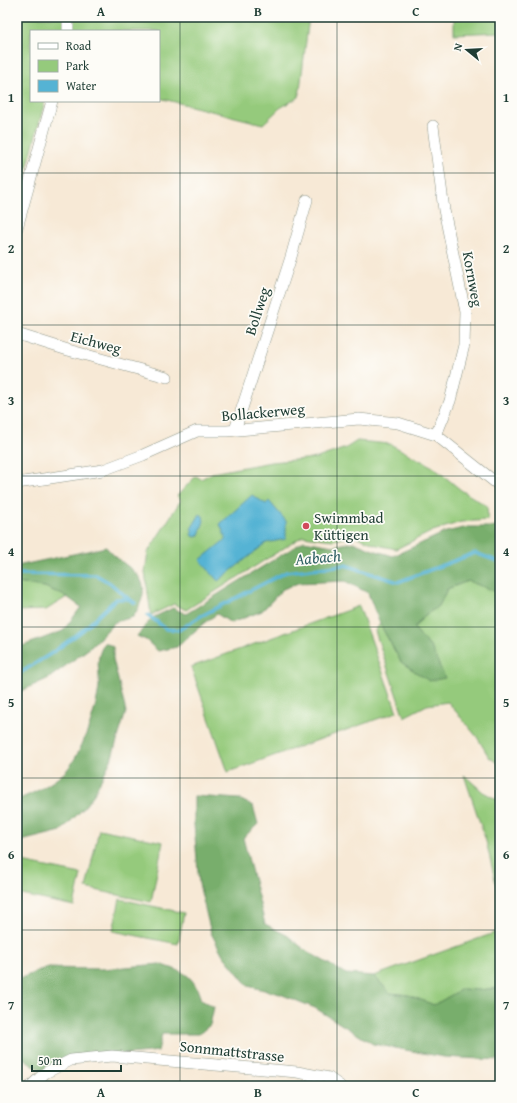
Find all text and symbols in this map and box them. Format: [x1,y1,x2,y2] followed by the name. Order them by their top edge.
[97,2,106,21] text: A
[254,2,262,21] text: B
[412,2,420,21] text: C
[30,30,160,102] legend
[447,30,487,70] north arrow
[66,37,92,54] text: Road
[449,40,466,53] text: N
[66,57,90,74] text: Park
[66,77,96,94] text: Water
[8,88,14,107] text: 1
[503,88,509,107] text: 1
[8,239,15,258] text: 2
[503,239,510,258] text: 2
[458,250,488,309] street label: Kornweg
[239,284,275,338] street label: Bollweg
[68,325,124,359] street label: Eichweg
[8,391,14,410] text: 3
[503,391,509,410] text: 3
[221,398,306,426] street label: Bollackerweg
[314,507,384,545] place label: Swimmbad Küttigen
[301,521,311,531] marker: Swimmbad Küttigen
[8,542,15,561] text: 4
[503,542,510,561] text: 4
[293,543,342,571] water label: Aabach
[8,693,15,712] text: 5
[503,693,510,712] text: 5
[8,845,15,864] text: 6
[503,845,510,864] text: 6
[8,996,15,1015] text: 7
[503,996,510,1015] text: 7
[179,1035,285,1067] street label: Sonnmattstrasse
[32,1047,121,1073] scale bar
[38,1052,62,1069] text: 50 m
[97,1083,106,1102] text: A
[254,1083,262,1102] text: B
[412,1083,420,1102] text: C

